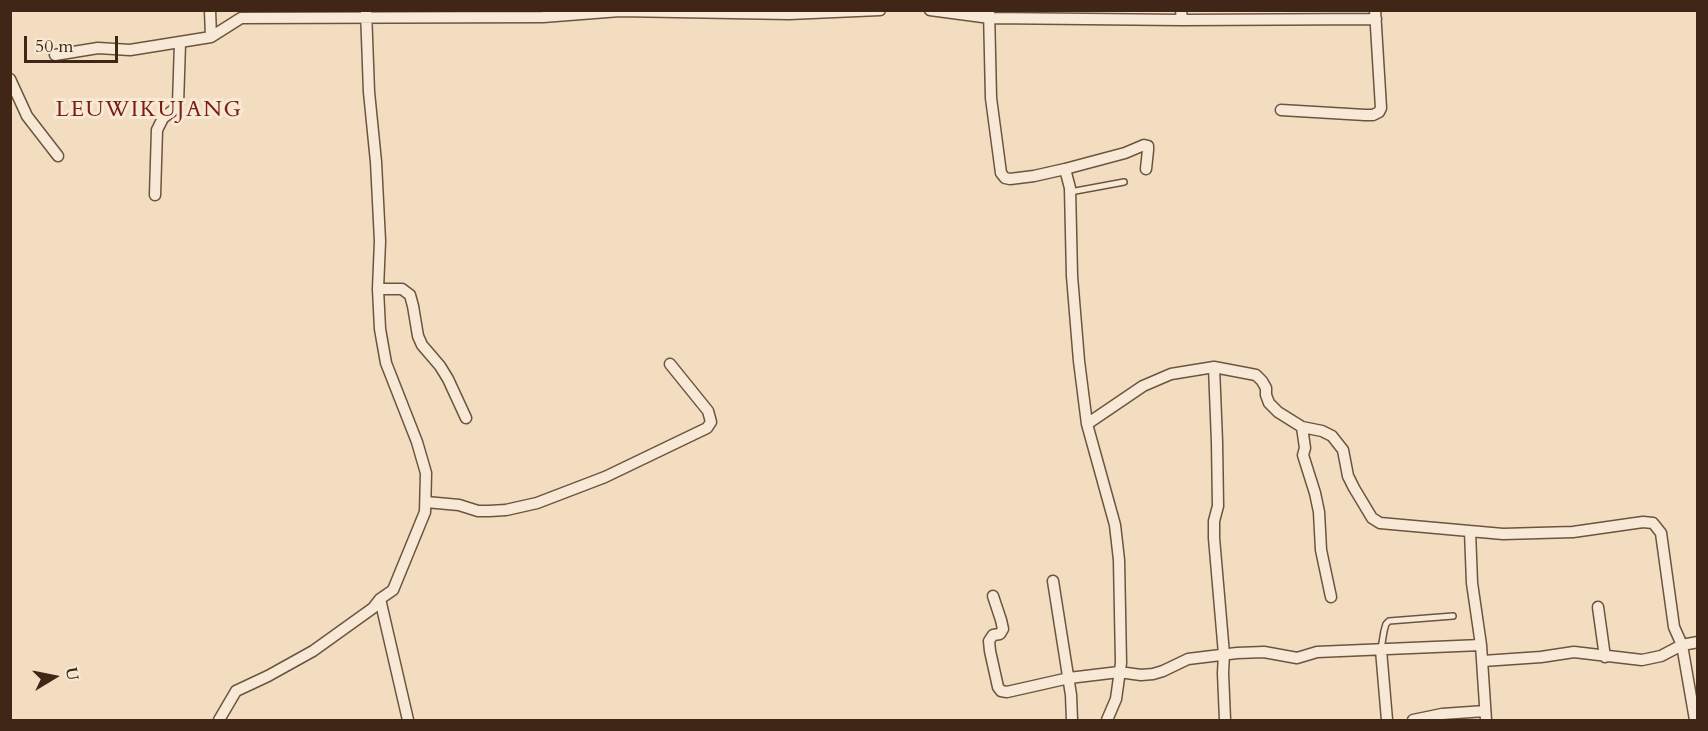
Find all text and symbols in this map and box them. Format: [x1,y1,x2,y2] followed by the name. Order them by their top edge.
[27,24,122,62] scale bar
[35,34,74,59] text: 50 m
[56,98,242,124] district label: LEUWIKUJANG
[24,647,84,707] north arrow
[60,666,84,682] text: U

